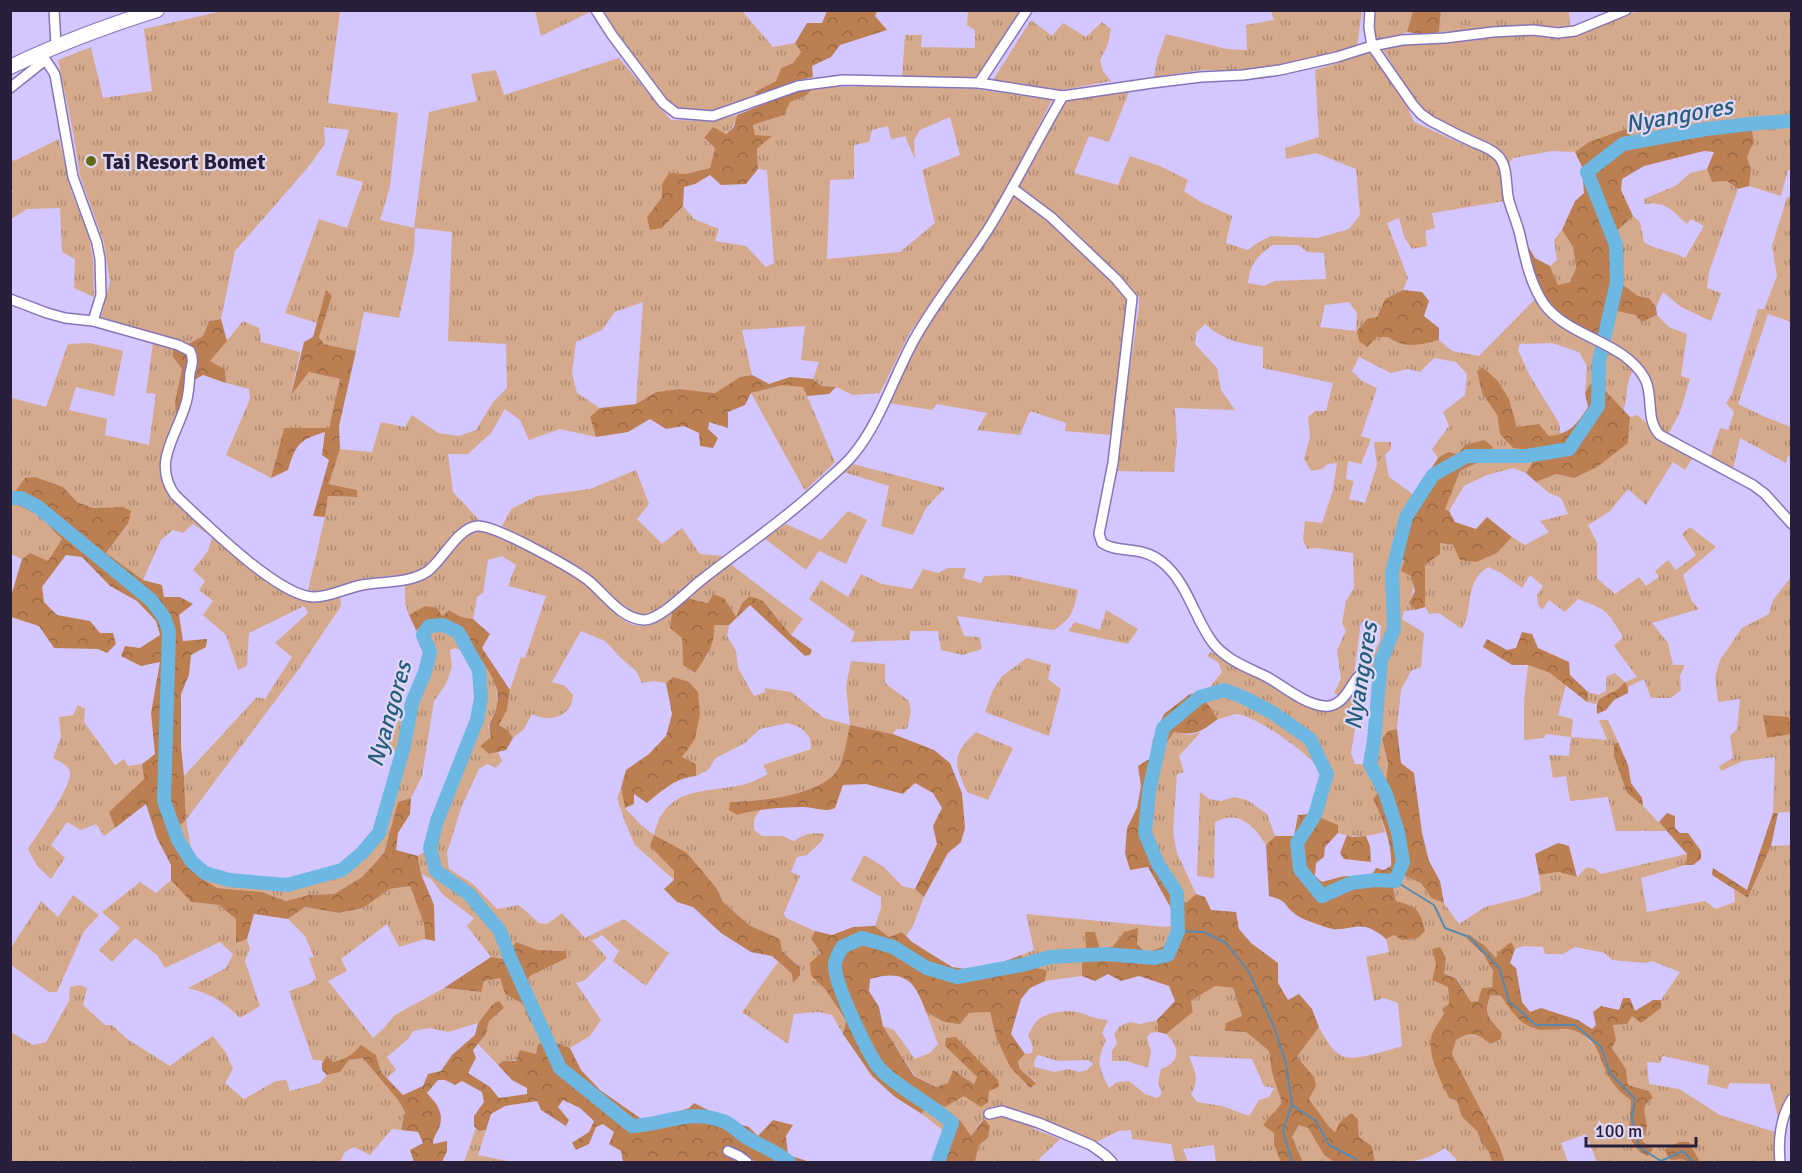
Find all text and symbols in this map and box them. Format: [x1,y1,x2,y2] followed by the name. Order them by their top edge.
[1623,90,1738,139] water label: Nyangores
[103,148,265,175] place label: Tai Resort Bomet
[84,154,98,168] marker: Tai Resort Bomet
[1338,618,1385,732] water label: Nyangores
[360,655,419,770] water label: Nyangores
[1586,1110,1696,1148] scale bar
[1595,1120,1642,1142] text: 100 m

